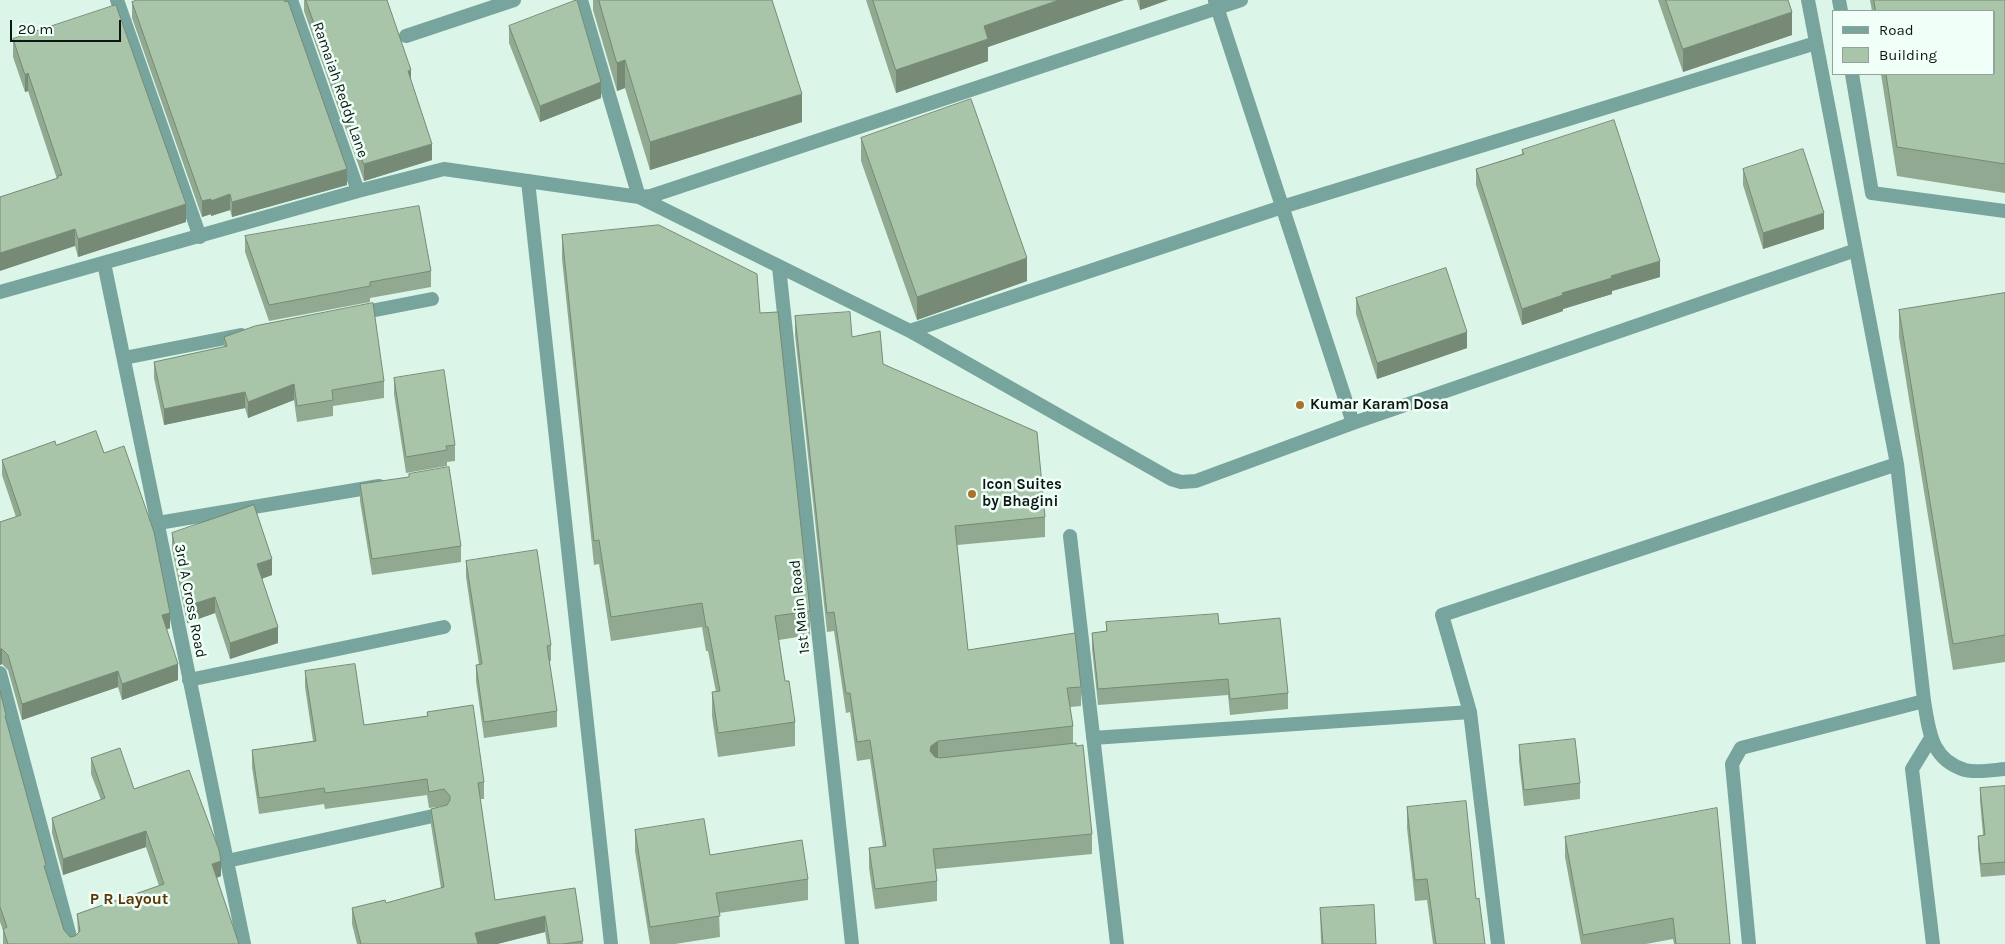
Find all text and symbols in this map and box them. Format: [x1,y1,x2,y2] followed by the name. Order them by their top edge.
[12,10,124,42] scale bar
[1832,10,1995,75] legend
[18,20,53,38] text: 20 m
[308,20,372,160] street label: Ramaiah Reddy Lane
[1879,21,1914,39] text: Road
[1879,46,1937,64] text: Building
[1310,396,1449,414] place label: Kumar Karam Dosa
[1294,399,1306,411] marker: Kumar Karam Dosa
[982,476,1062,511] place label: Icon Suites by Bhagini
[966,488,978,500] marker: Icon Suites by Bhagini
[170,543,210,659] street label: 3rd A Cross Road
[786,559,814,655] street label: 1st Main Road
[90,889,168,909] district label: P R Layout

